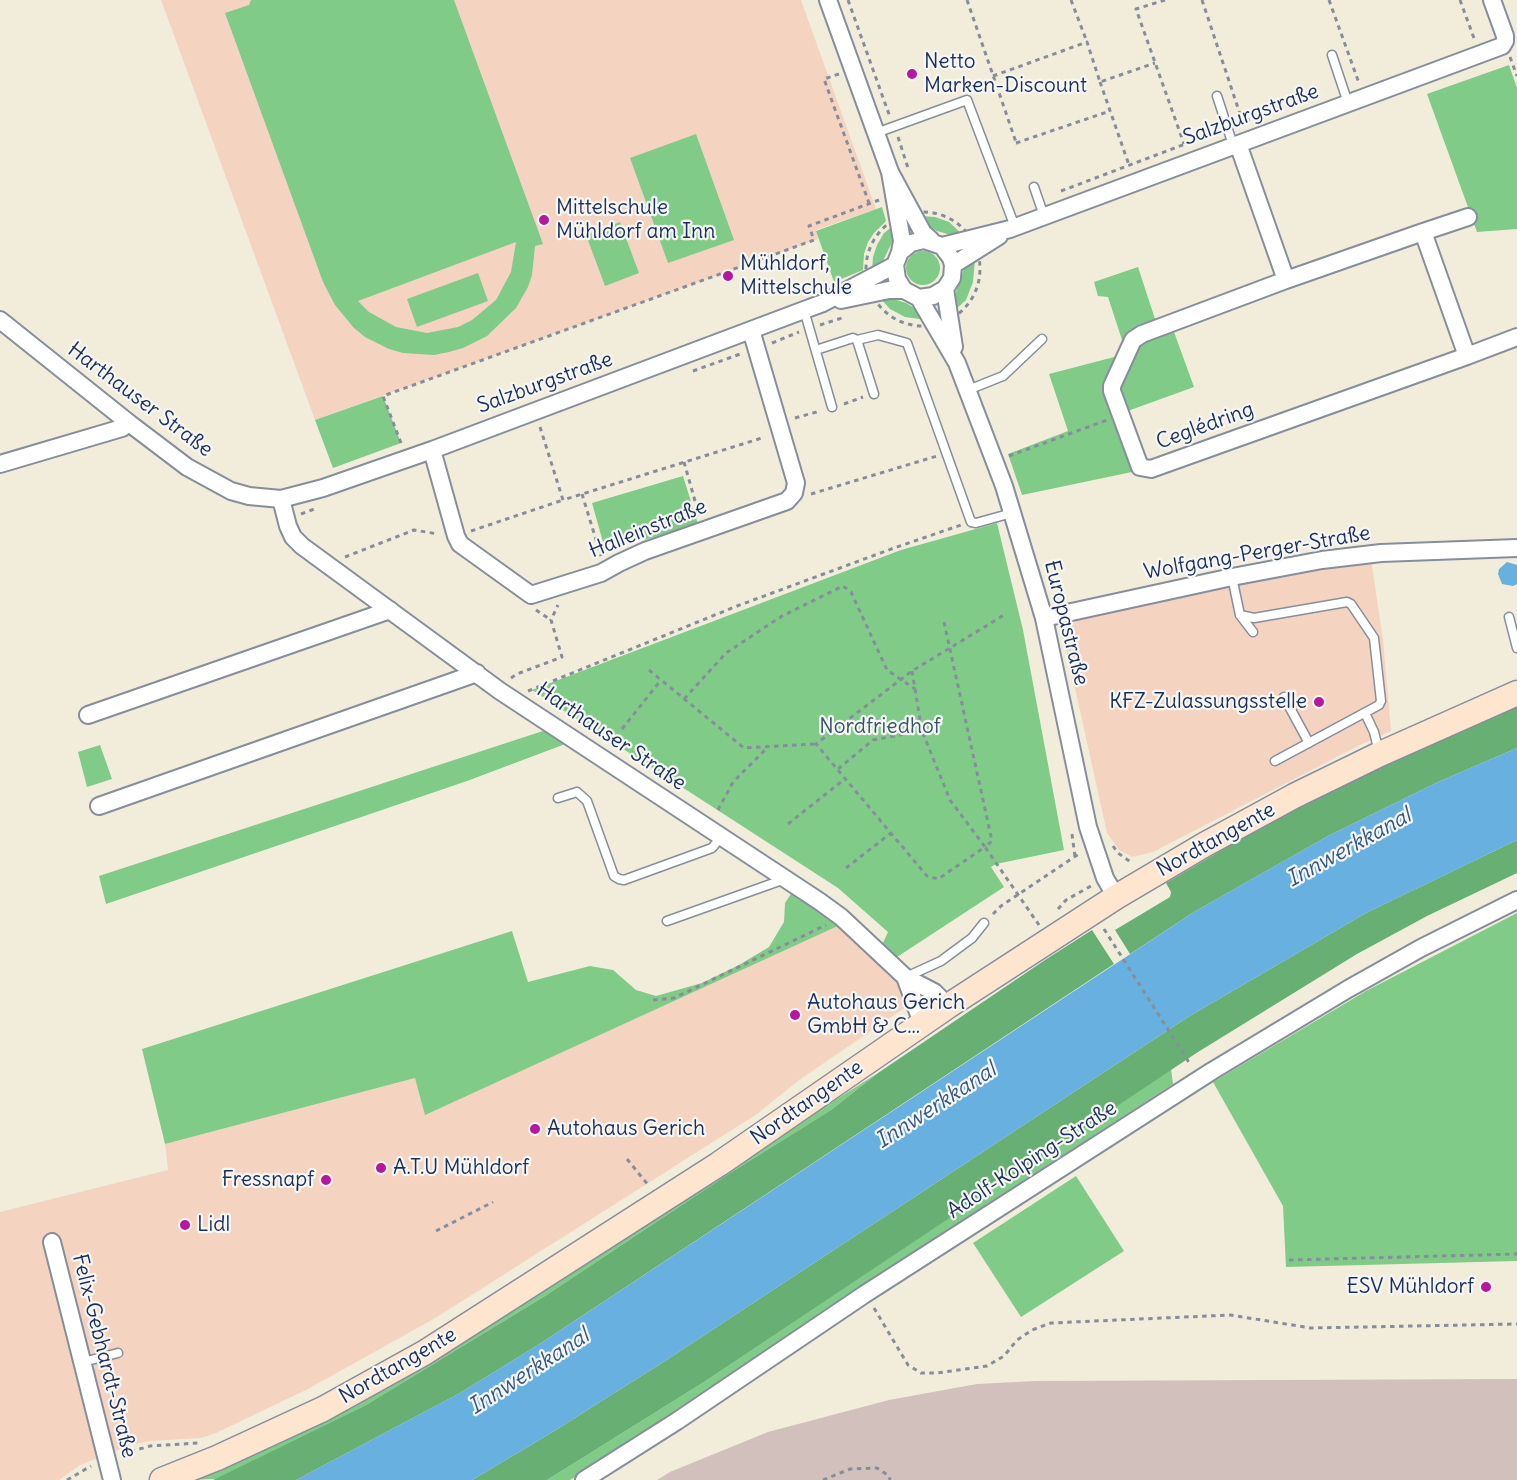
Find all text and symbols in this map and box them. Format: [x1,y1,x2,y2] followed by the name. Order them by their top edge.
[924,49,1087,99] place label: Netto Marken-Discount
[905,67,919,81] marker: Netto Marken-Discount
[1180,79,1322,151] street label: Salzburgstraße
[556,195,715,245] place label: Mittelschule Mühldorf am Inn
[537,213,551,227] marker: Mittelschule Mühldorf am Inn
[740,251,852,301] place label: Mühldorf, Mittelschule
[721,269,735,283] marker: Mühldorf, Mittelschule
[63,337,217,463] street label: Harthauser Straße
[474,347,616,419] street label: Salzburgstraße
[1153,397,1257,455] street label: Ceglédring
[586,494,710,564] street label: Halleinstraße
[1142,521,1372,585] street label: Wolfgang-Perger-Straße
[1038,558,1094,688] street label: Europastraße
[531,678,691,796] street label: Harthauser Straße
[1109,689,1307,715] place label: KFZ-Zulassungsstelle
[1312,695,1326,709] marker: KFZ-Zulassungsstelle
[819,714,941,740] park label: Nordfriedhof
[1153,797,1279,883] street label: Nordtangente
[1282,803,1416,893] water label: Innwerkkanal
[807,990,965,1040] place label: Autohaus Gerich GmbH & C...
[788,1008,802,1022] marker: Autohaus Gerich GmbH & C...
[746,1055,868,1151] street label: Nordtangente
[871,1057,1001,1155] water label: Innwerkkanal
[943,1096,1121,1224] street label: Adolf-Kolping-Straße
[547,1116,705,1142] place label: Autohaus Gerich
[528,1122,542,1136] marker: Autohaus Gerich
[393,1155,529,1181] place label: A.T.U Mühldorf
[374,1161,388,1175] marker: A.T.U Mühldorf
[222,1167,314,1193] place label: Fressnapf
[319,1173,333,1187] marker: Fressnapf
[197,1212,230,1238] place label: Lidl
[178,1218,192,1232] marker: Lidl
[66,1251,142,1461] street label: Felix-Gebhardt-Straße
[1346,1274,1474,1300] place label: ESV Mühldorf
[1479,1280,1493,1294] marker: ESV Mühldorf
[335,1322,461,1410] street label: Nordtangente
[464,1323,594,1421] water label: Innwerkkanal

